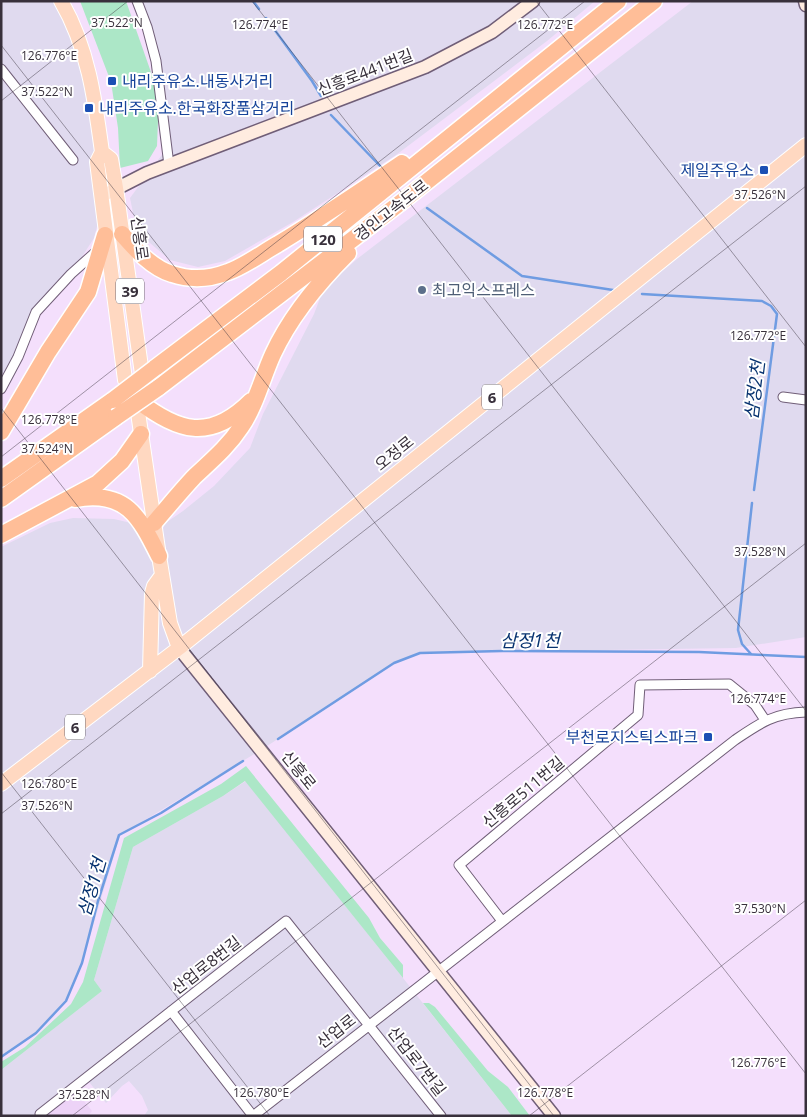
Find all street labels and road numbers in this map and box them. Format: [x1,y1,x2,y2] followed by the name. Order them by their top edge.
[314,44,416,100] street label: 신흥로441번길
[349,174,433,246] street label: 경인고속도로
[126,215,154,262] street label: 신흥로
[304,226,342,252] road number: 120
[116,278,144,304] road number: 39
[482,384,502,410] road number: 6
[370,430,418,475] street label: 오정로
[65,714,85,740] road number: 6
[277,746,322,794] street label: 신흥로
[477,751,569,833] street label: 신흥로511번길
[167,931,245,999] street label: 산업로8번길
[312,1009,360,1053] street label: 산업로
[383,1022,451,1100] street label: 산업로7번길

